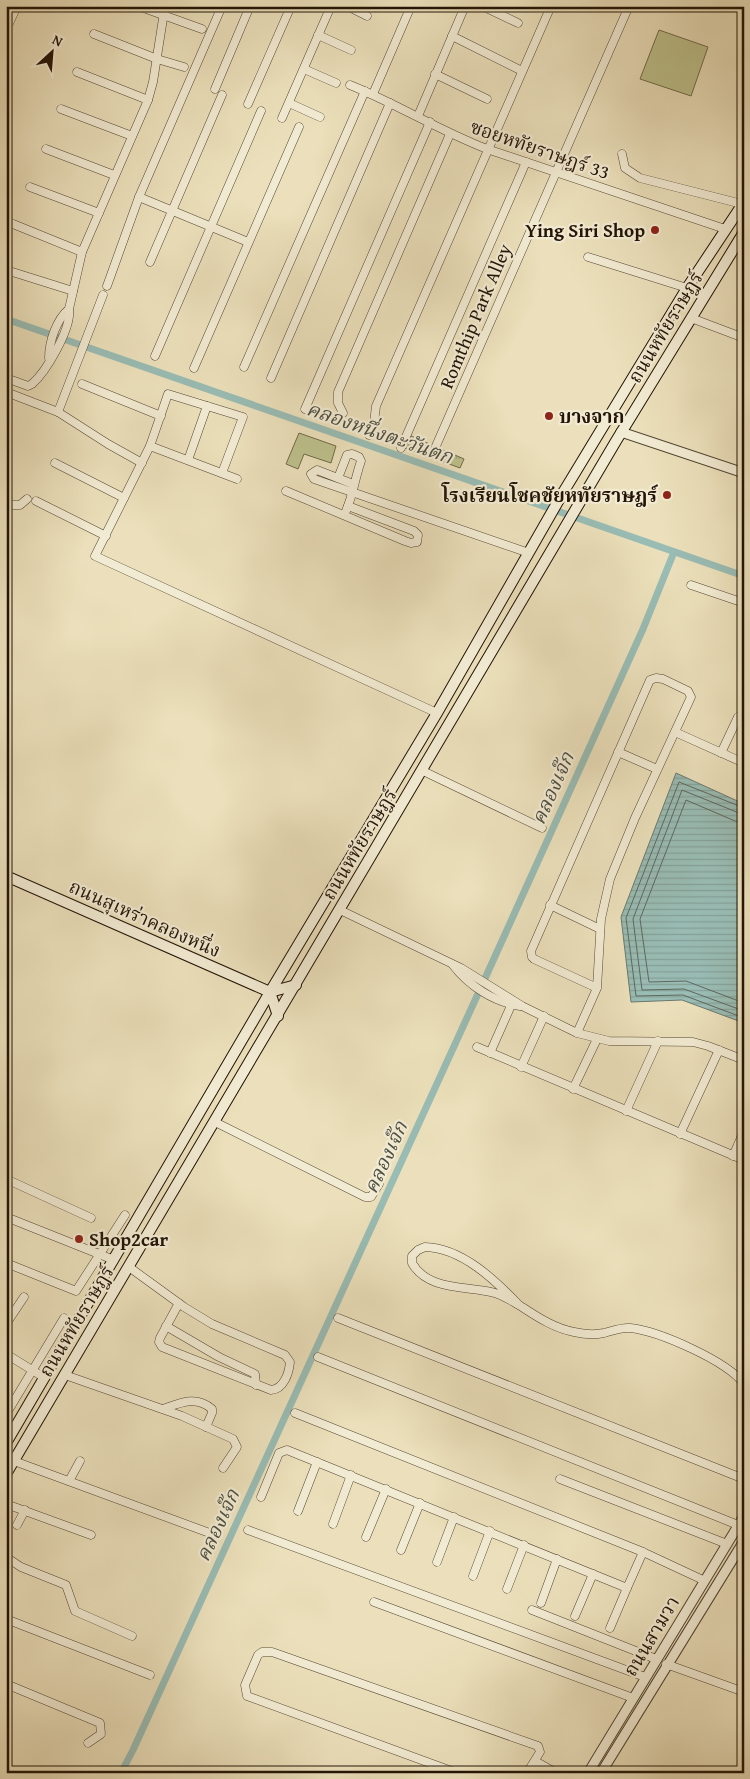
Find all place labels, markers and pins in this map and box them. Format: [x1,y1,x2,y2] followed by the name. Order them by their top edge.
[525,216,645,244] place label: Ying Siri Shop
[649,224,661,236] marker: Ying Siri Shop
[559,402,625,430] place label: บางจาก
[543,410,555,422] marker: บางจาก
[441,481,659,509] place label: โรงเรียนโชคชัยหทัยราษฎร์
[661,489,673,501] marker: โรงเรียนโชคชัยหทัยราษฎร์
[89,1225,168,1253] place label: Shop2car
[73,1233,85,1245] marker: Shop2car

